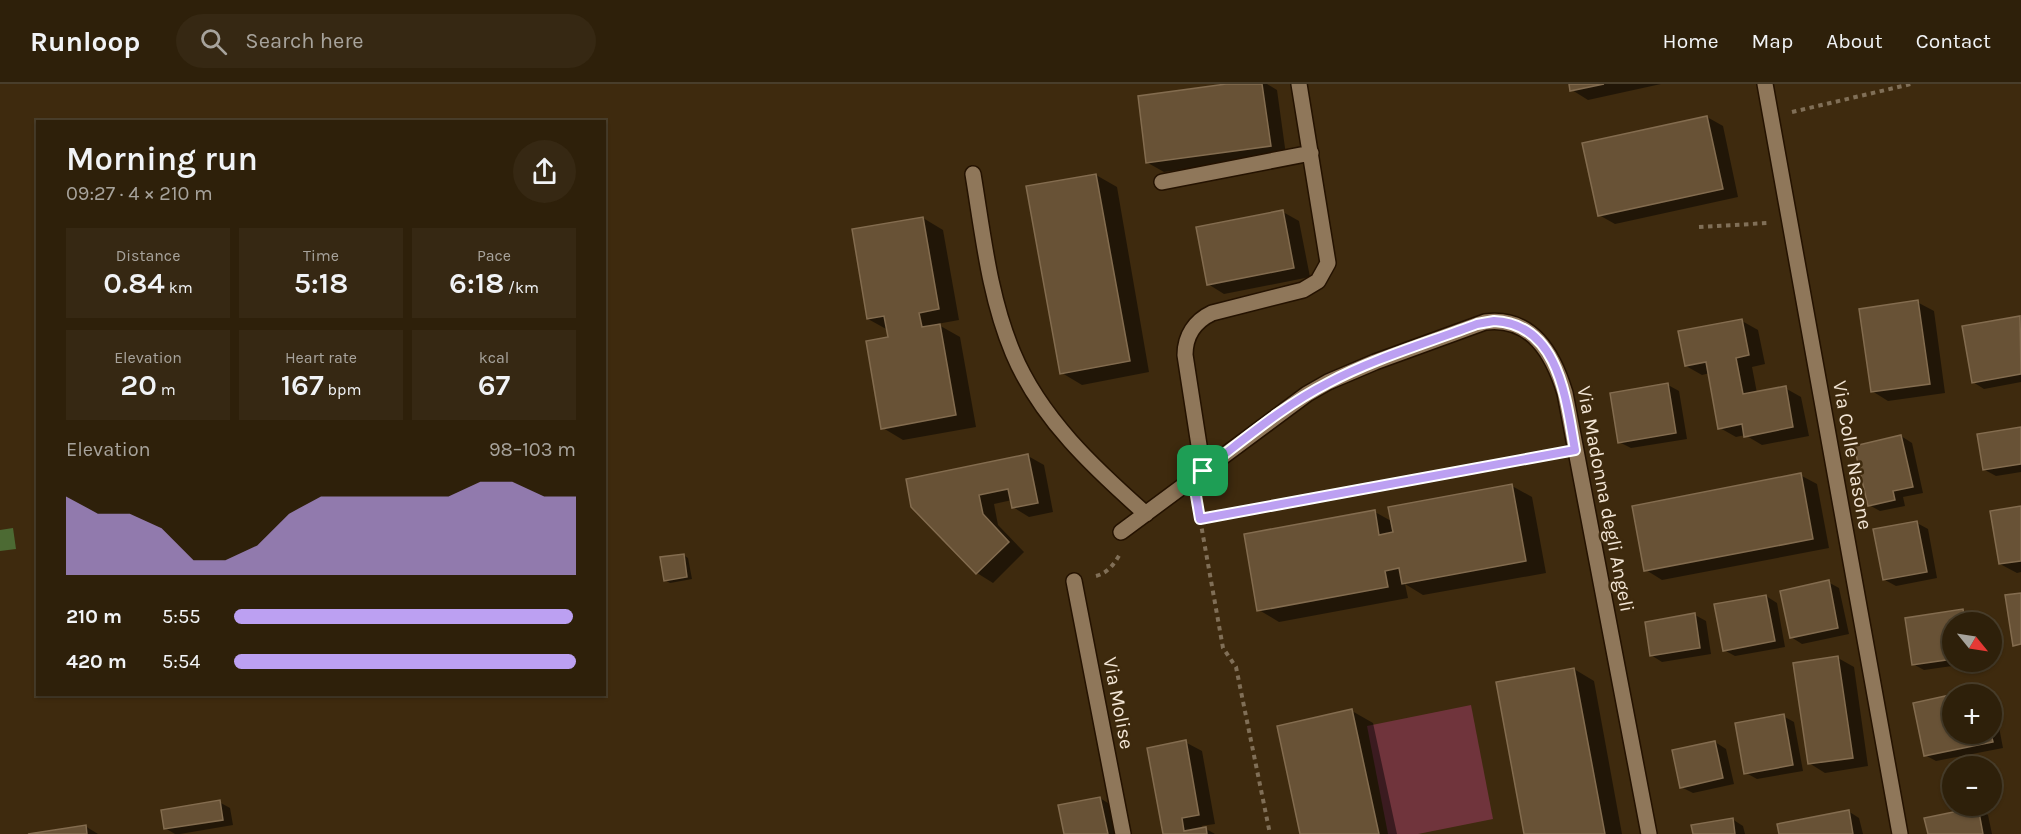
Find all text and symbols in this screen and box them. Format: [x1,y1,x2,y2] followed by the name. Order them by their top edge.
[176,14,596,68] search box
[30,25,140,58] text: Runloop
[197,25,230,58] icon: search
[245,28,364,54] text: Search here
[1663,29,1719,53] text: Home
[1752,29,1793,53] text: Map
[1826,29,1883,53] text: About
[1916,29,1991,53] text: Contact
[66,140,258,178] text: Morning run
[513,140,576,203] button: share
[66,182,213,205] text: 09:27 · 4 × 210 m
[116,246,180,265] text: Distance
[303,246,339,265] text: Time
[477,246,511,265] text: Pace
[103,265,165,301] text: 0.84
[294,265,348,301] text: 5:18
[449,265,504,301] text: 6:18
[165,278,193,297] text: km
[504,278,539,297] text: /km
[114,348,182,367] text: Elevation
[285,348,357,367] text: Heart rate
[479,348,509,367] text: kcal
[120,367,157,403] text: 20
[281,367,324,403] text: 167
[478,367,510,403] text: 67
[1828,379,1877,531] street label: Via Colle Nasone
[157,380,176,399] text: m
[324,380,361,399] text: bpm
[1572,384,1639,614] street label: Via Madonna degli Angeli
[66,438,151,461] text: Elevation
[489,438,576,461] text: 98–103 m
[1177,445,1228,496] pin
[1186,454,1219,487] icon: arrive
[66,605,122,628] text: 210 m
[162,605,200,628] text: 5:55
[1942,612,2002,672] north arrow
[1942,612,2002,816] map controls
[66,650,127,673] text: 420 m
[162,650,200,673] text: 5:54
[1098,655,1139,751] street label: Via Molise
[1942,684,2002,744] button: +
[1942,756,2002,816] button: −

